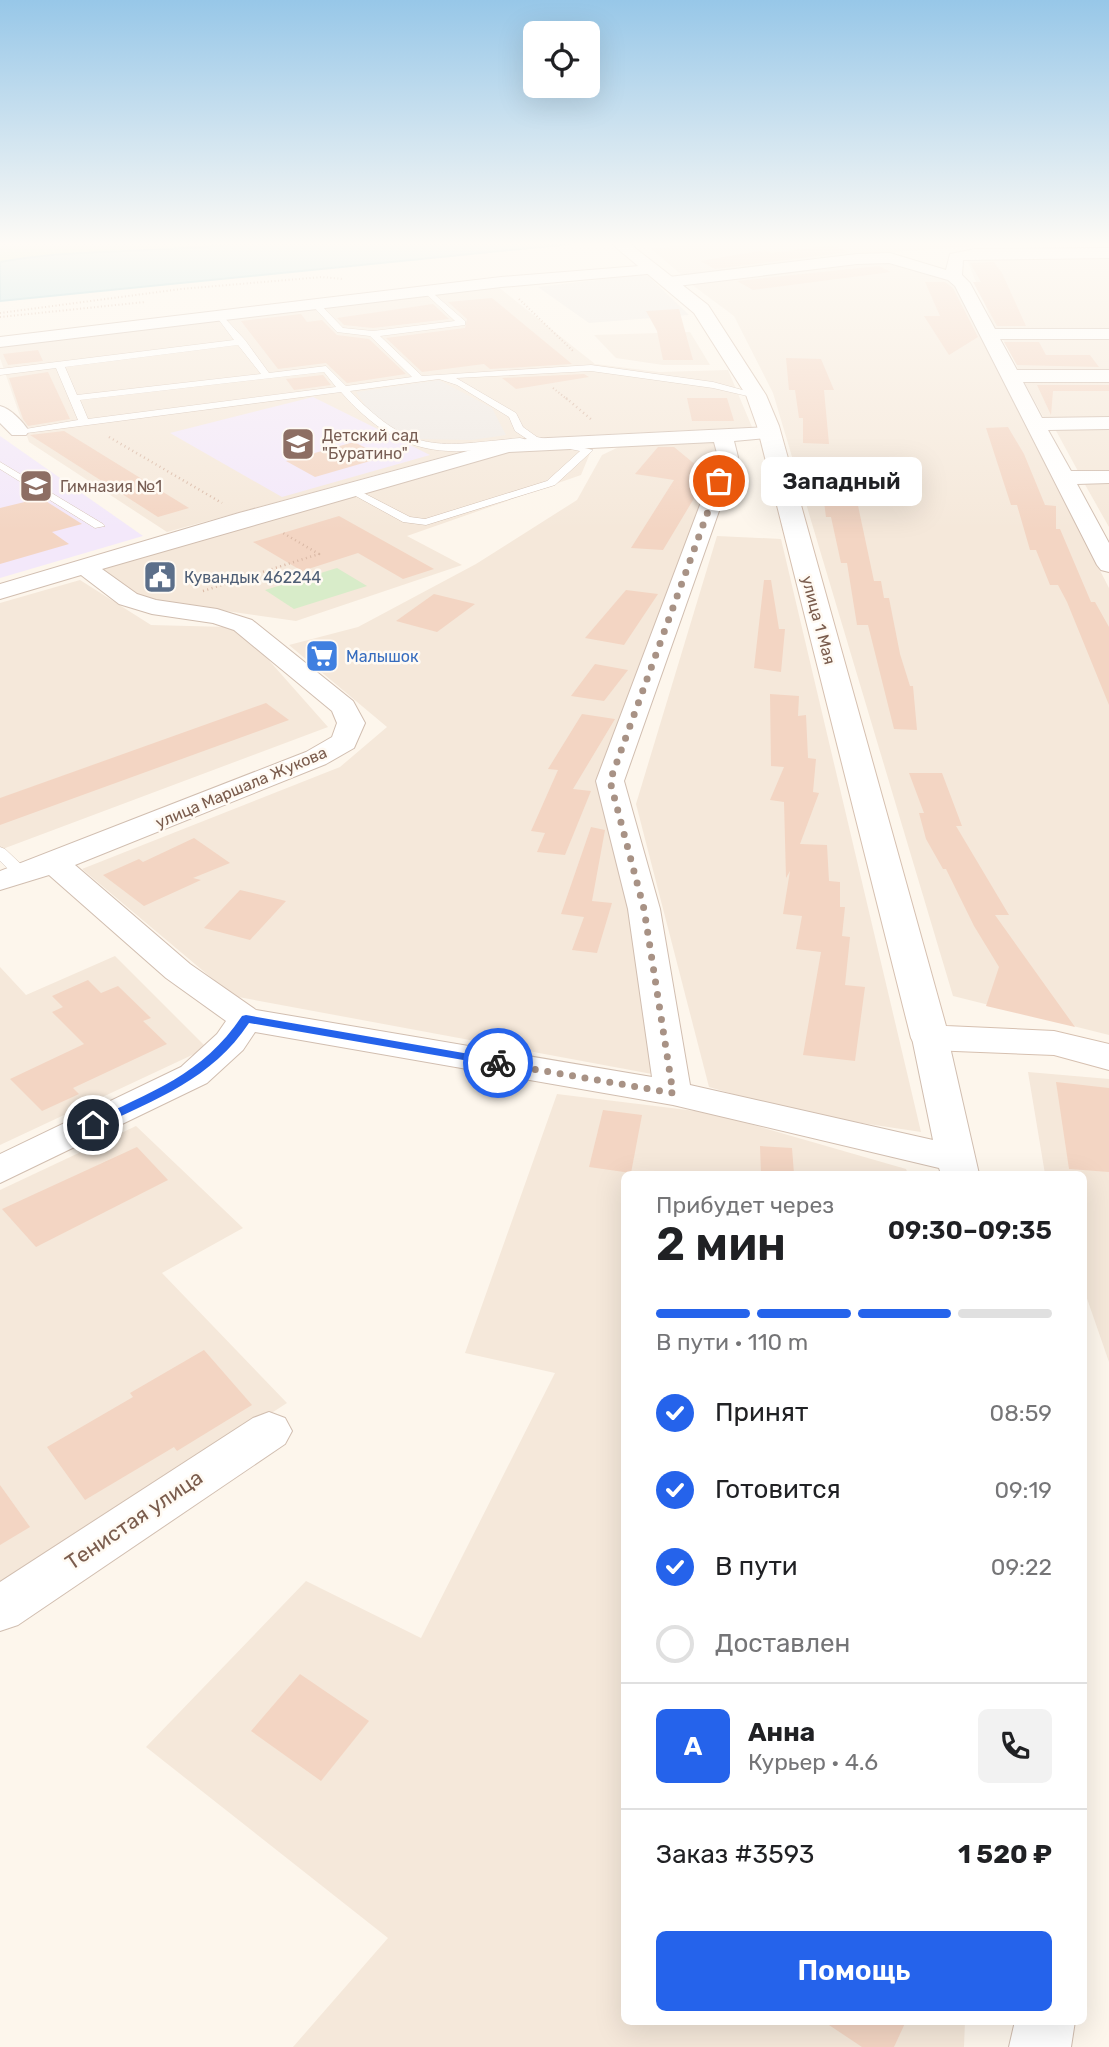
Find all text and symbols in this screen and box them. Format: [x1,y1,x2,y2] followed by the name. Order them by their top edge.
[523,21,600,98] map controls
[523,21,600,98] button: locate
[279,425,317,463] school or university icon: Детский сад "Буратино"
[322,426,419,463] place label: Детский сад "Буратино"
[689,451,749,511] pin
[761,456,922,505] callout: Западный
[700,462,738,500] icon: bag
[17,467,55,505] school or university icon: Гимназия №1
[782,467,901,495] text: Западный
[60,477,162,496] place label: Гимназия №1
[141,558,179,596] public building icon: Кувандык 462244
[184,568,321,587] place label: Кувандык 462244
[798,574,839,667] street label: улица 1 Мая
[303,637,341,675] supermarket icon: Малышок
[346,647,419,666] place label: Малышок
[153,743,330,832] street label: улица Маршала Жукова
[463,1028,533,1098] courier
[479,1044,517,1082] icon: bike
[63,1095,123,1155] pin
[74,1106,112,1144] icon: home
[656,1191,834,1219] text: Прибудет через
[888,1215,1052,1246] text: 09:30–09:35
[656,1217,786,1272] text: 2 мин
[656,1328,808,1356] text: В пути · 110 m
[656,1394,694,1432] icon: check
[715,1397,808,1428] text: Принят
[990,1399,1052,1427] text: 08:59
[60,1464,207,1575] street label: Тенистая улица
[656,1471,694,1509] icon: check
[715,1474,841,1505] text: Готовится
[994,1476,1052,1504] text: 09:19
[656,1548,694,1586] icon: check
[715,1551,798,1582] text: В пути
[991,1553,1052,1581] text: 09:22
[715,1628,850,1659] text: Доставлен
[978,1709,1052,1783] button: phone
[748,1717,815,1748] text: Анна
[684,1731,702,1762] text: А
[748,1748,878,1776] text: Курьер · 4.6
[656,1839,814,1870] text: Заказ #3593
[958,1839,1052,1870] text: 1 520 ₽
[656,1931,1052,2011] button: Помощь

